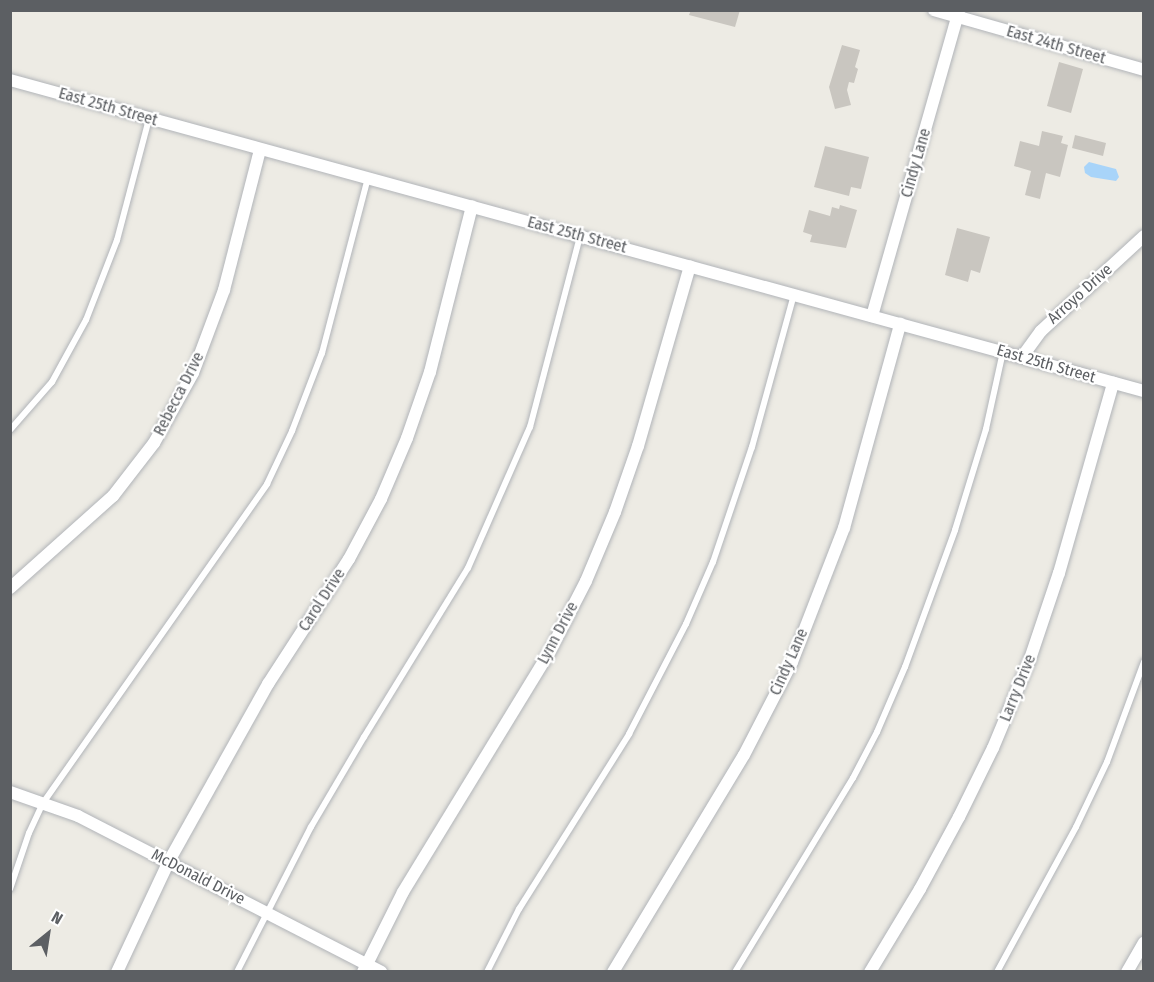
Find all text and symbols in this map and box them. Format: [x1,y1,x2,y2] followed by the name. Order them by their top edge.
[1004,22,1108,68] street label: East 24th Street
[56,84,160,130] street label: East 25th Street
[897,126,935,200] street label: Cindy Lane
[525,213,629,257] street label: East 25th Street
[1044,260,1116,328] street label: Arroyo Drive
[994,341,1098,387] street label: East 25th Street
[150,349,208,439] street label: Rebecca Drive
[295,565,349,635] street label: Carol Drive
[534,599,582,667] street label: Lynn Drive
[766,626,812,698] street label: Cindy Lane
[996,652,1040,724] street label: Larry Drive
[148,845,248,909] street label: McDonald Drive
[18,904,78,964] north arrow
[48,907,66,929] text: N

